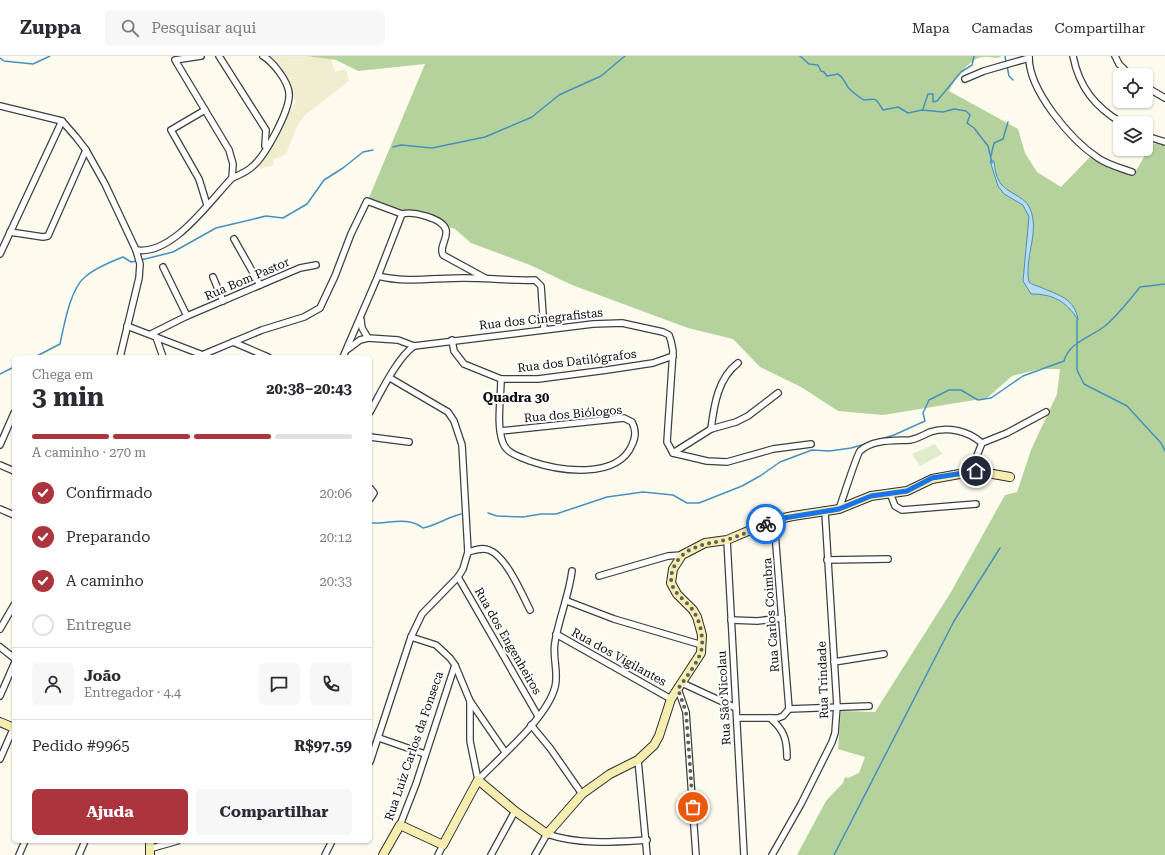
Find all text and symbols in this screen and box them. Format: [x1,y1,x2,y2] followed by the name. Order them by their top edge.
[105,10,385,46] search box
[20,16,81,39] text: Zuppa
[119,17,141,39] icon: search
[151,19,256,37] text: Pesquisar aqui
[912,20,949,36] text: Mapa
[971,20,1033,36] text: Camadas
[1055,20,1145,36] text: Compartilhar
[1113,68,1153,156] map controls
[1113,68,1153,108] button: locate
[1113,116,1153,156] button: layers
[202,255,292,303] street label: Rua Bom Pastor
[478,306,604,332] street label: Rua dos Cinegrafistas
[517,347,638,375] street label: Rua dos Datilógrafos
[32,367,93,382] text: Chega em
[266,380,352,398] text: 20:38–20:43
[32,382,104,412] text: 3 min
[483,390,549,405] district label: Quadra 30
[523,403,623,425] street label: Rua dos Biólogos
[32,445,146,460] text: A caminho · 270 m
[959,454,993,488] pin
[965,460,987,482] icon: home
[32,482,54,504] icon: check
[66,484,153,502] text: Confirmado
[320,486,352,501] text: 20:06
[746,504,786,544] courier
[755,513,777,535] icon: bike
[32,526,54,548] icon: check
[66,528,150,546] text: Preparando
[320,530,352,545] text: 20:12
[760,557,782,673] street label: Rua Carlos Coimbra
[32,570,54,592] icon: check
[66,572,144,590] text: A caminho
[320,574,352,589] text: 20:33
[472,585,544,697] street label: Rua dos Engenheiros
[66,616,131,634] text: Entregue
[569,625,669,689] street label: Rua dos Vigilantes
[815,640,831,719] street label: Rua Trindade
[715,650,733,746] street label: Rua São Nicolau
[32,663,74,705] button: person
[258,663,300,705] button: chat
[310,663,352,705] button: phone
[84,667,121,685] text: João
[382,669,446,822] street label: Rua Luiz Carlos da Fonseca
[84,685,181,700] text: Entregador · 4.4
[32,737,130,755] text: Pedido #9965
[294,737,352,755] text: R$97.59
[32,789,188,835] button: Ajuda
[196,789,352,835] button: Compartilhar
[676,790,710,824] pin
[682,796,704,818] icon: bag

